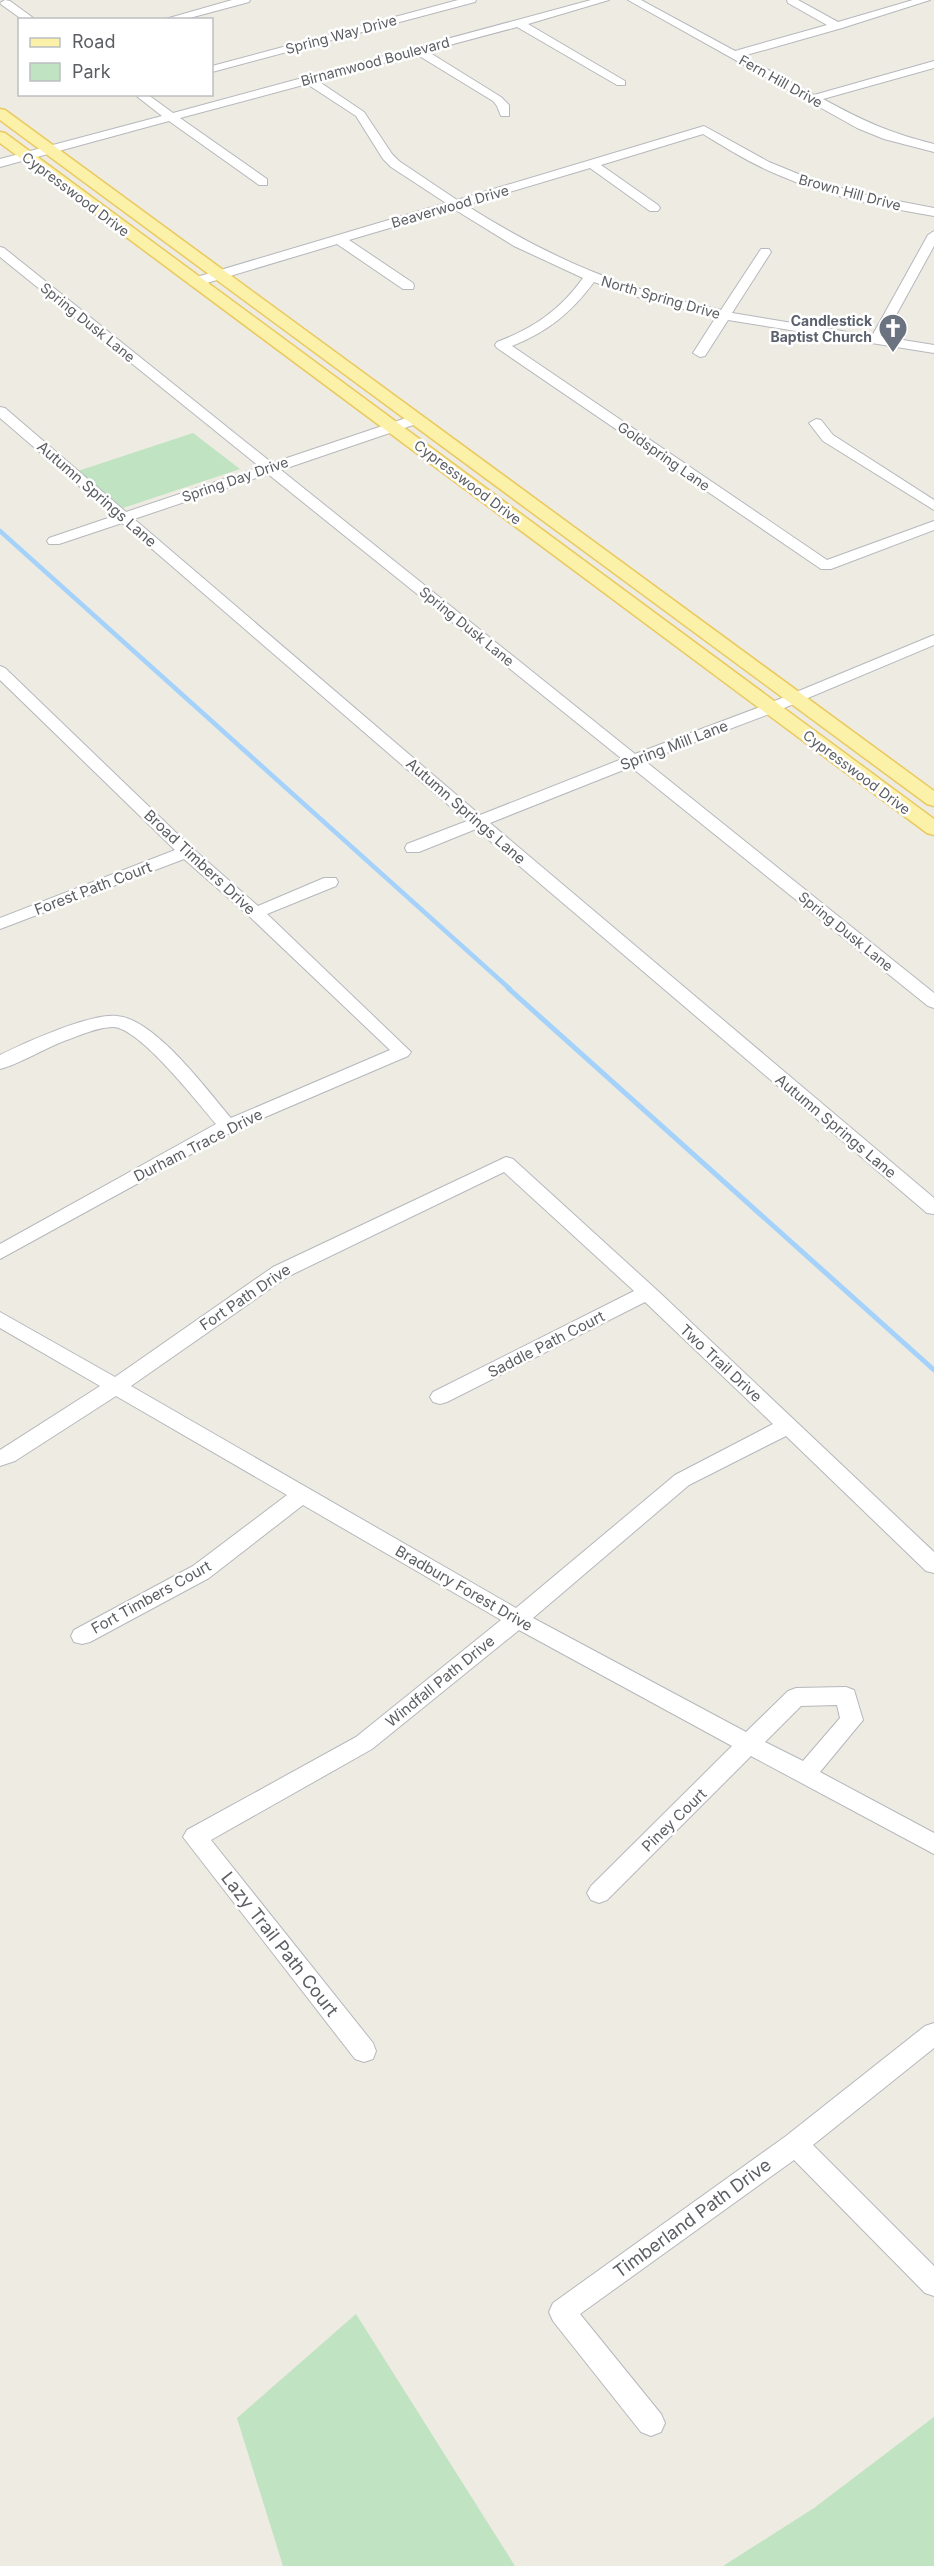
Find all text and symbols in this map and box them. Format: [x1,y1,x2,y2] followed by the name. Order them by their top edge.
[283,11,399,57] street label: Spring Way Drive
[18,18,213,96] legend
[72,31,115,52] text: Road
[299,33,451,89] street label: Birnamwood Boulevard
[736,51,826,111] street label: Fern Hill Drive
[72,61,111,82] text: Park
[19,148,133,240] street label: Cypresswood Drive
[797,170,903,214] street label: Brown Hill Drive
[389,181,511,231] street label: Beaverwood Drive
[599,272,723,322] street label: North Spring Drive
[37,279,139,365] street label: Spring Dusk Lane
[770,312,873,345] place label: Candlestick Baptist Church
[877,312,909,354] church icon: Candlestick Baptist Church
[615,418,713,494] street label: Goldspring Lane
[411,436,525,528] street label: Cypresswood Drive
[33,437,161,551] street label: Autumn Springs Lane
[179,453,291,505] street label: Spring Day Drive
[416,583,518,669] street label: Spring Dusk Lane
[617,716,731,774] street label: Spring Mill Lane
[800,726,914,818] street label: Cypresswood Drive
[402,754,530,868] street label: Autumn Springs Lane
[140,805,260,919] street label: Broad Timbers Drive
[32,857,154,919] street label: Forest Path Court
[795,888,897,974] street label: Spring Dusk Lane
[772,1070,900,1182] street label: Autumn Springs Lane
[130,1104,266,1186] street label: Durham Trace Drive
[196,1260,294,1334] street label: Fort Path Drive
[484,1306,608,1382] street label: Saddle Path Court
[676,1320,766,1406] street label: Two Trail Drive
[392,1541,536,1635] street label: Bradbury Forest Drive
[88,1556,214,1638] street label: Fort Timbers Court
[382,1631,498,1731] street label: Windfall Path Drive
[638,1784,710,1856] street label: Piney Court
[217,1868,343,2020] street label: Lazy Trail Path Court
[609,2154,775,2282] street label: Timberland Path Drive

